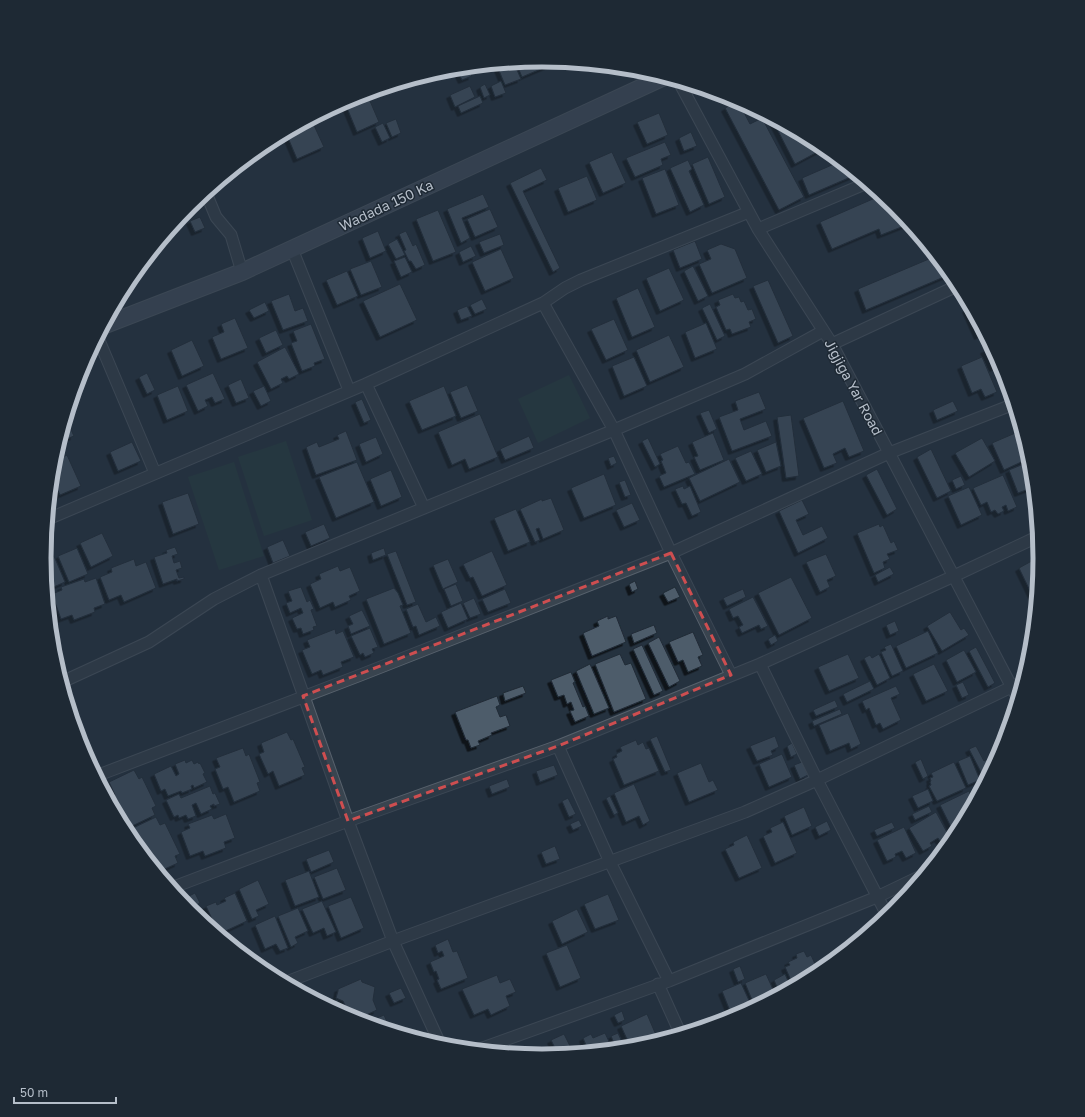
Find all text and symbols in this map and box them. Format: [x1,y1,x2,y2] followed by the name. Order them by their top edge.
[336,176,436,234] street label: Wadada 150 Ka
[821,336,887,438] street label: Jigjiga Yar Road
[14,1079,116,1105] scale bar
[20,1085,48,1100] text: 50 m

